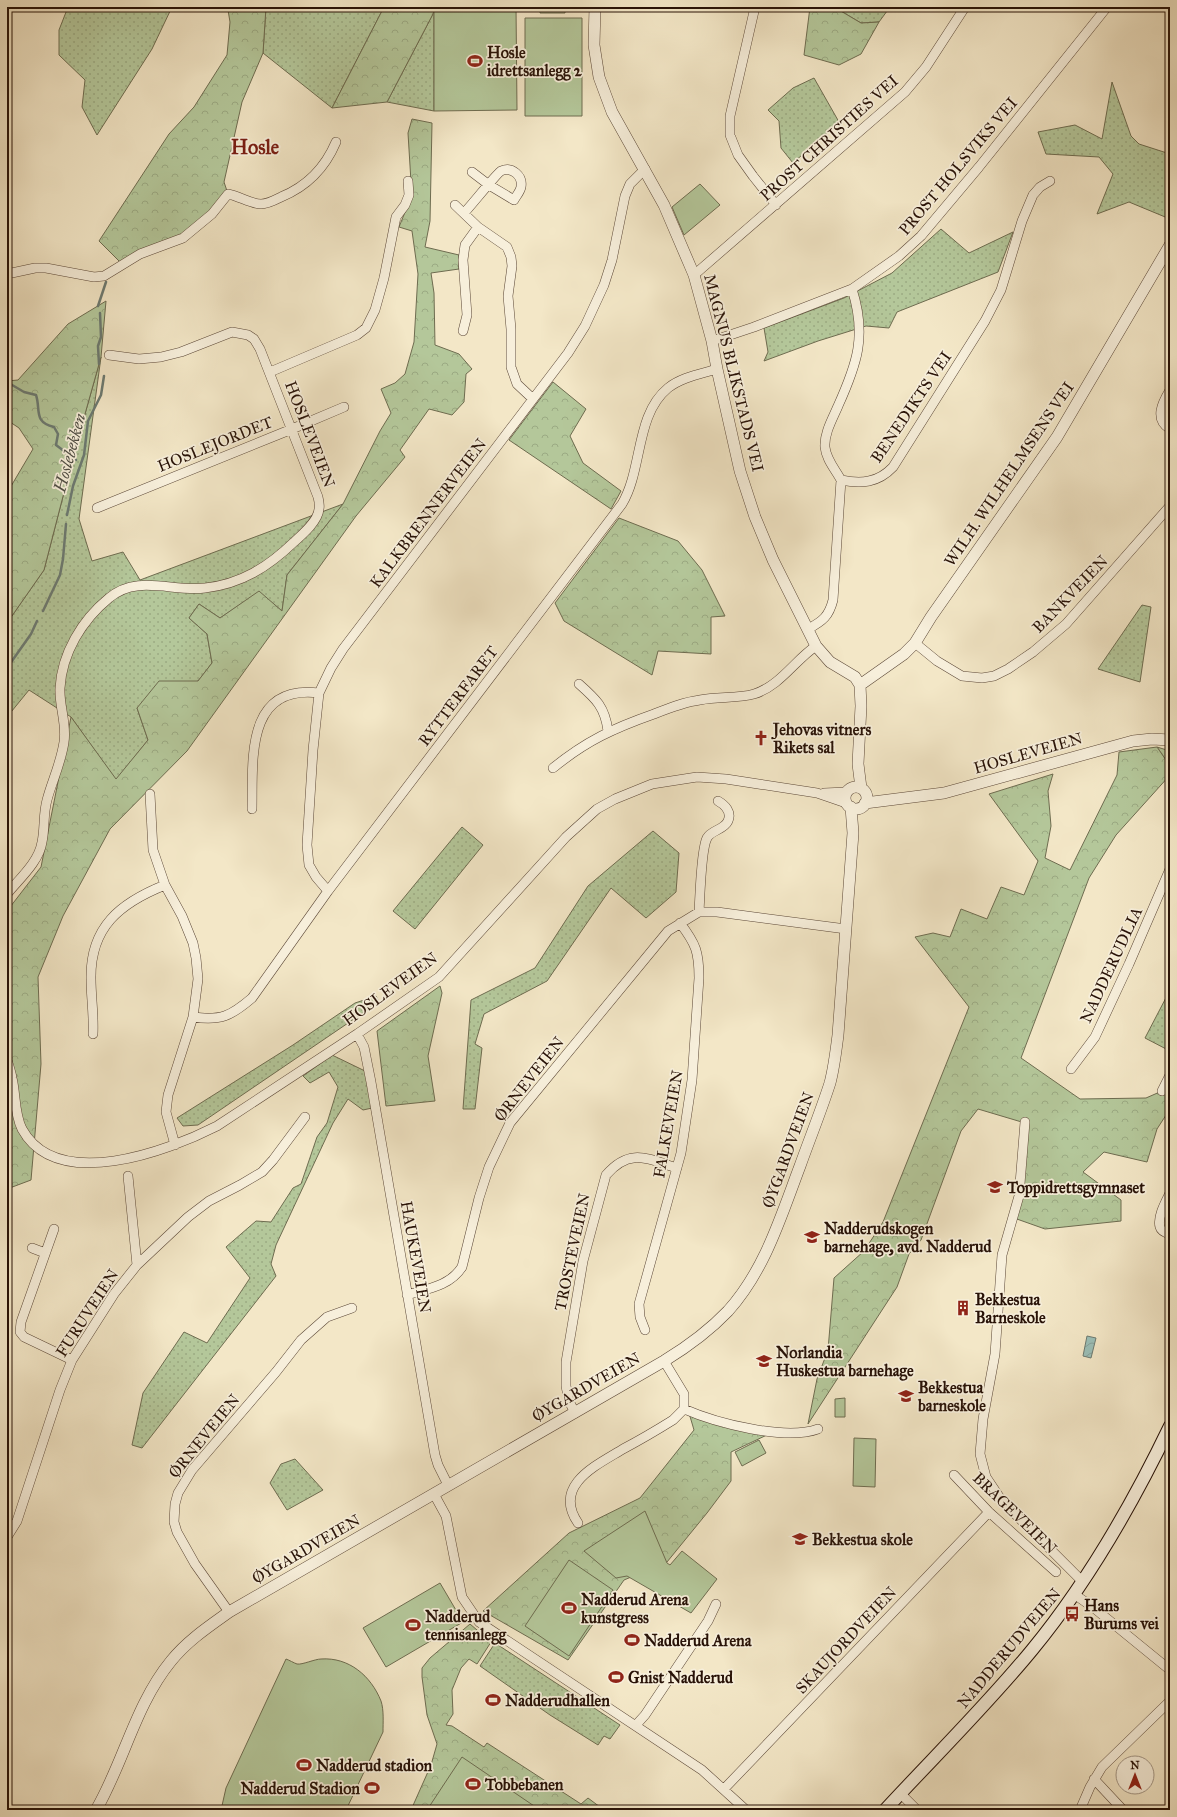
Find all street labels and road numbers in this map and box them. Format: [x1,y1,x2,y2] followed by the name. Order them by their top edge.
[756,71,902,205] street label: PROST CHRISTIES VEI
[895,93,1021,239] street label: PROST HOLSVIKS VEI
[700,272,768,474] street label: MAGNUS BLIKSTADS VEI
[867,348,955,466] street label: BENEDIKTS VEI
[281,378,339,490] street label: HOSLEVEIEN
[940,378,1078,570] street label: WILH. WILHELMSENS VEI
[155,412,276,477] street label: HOSLEJORDET
[366,434,491,591] street label: KALKBRENNERVEIEN
[1028,551,1112,637] street label: BANKVEIEN
[414,642,502,750] street label: RYTTERFARET
[971,728,1085,778] street label: HOSLEVEIEN
[1076,904,1146,1026] street label: NADDERUDLIA
[339,948,441,1030] street label: HOSLEVEIEN
[490,1032,568,1125] street label: ØRNEVEIEN
[649,1068,687,1180] street label: FALKEVEIEN
[758,1089,818,1211] street label: ØYGARDVEIEN
[550,1191,594,1313] street label: TROSTEVEIEN
[397,1199,435,1315] street label: HAUKEVEIEN
[52,1265,123,1360] street label: FURUVEIEN
[528,1348,644,1426] street label: ØYGARDVEIEN
[164,1390,244,1482] street label: ØRNEVEIEN
[969,1468,1061,1558] street label: BRAGEVEIEN
[248,1510,364,1588] street label: ØYGARDVEIEN
[791,1582,902,1698] street label: SKAUJORDVEIEN
[953,1584,1065,1712] street label: NADDERUDVEIEN

